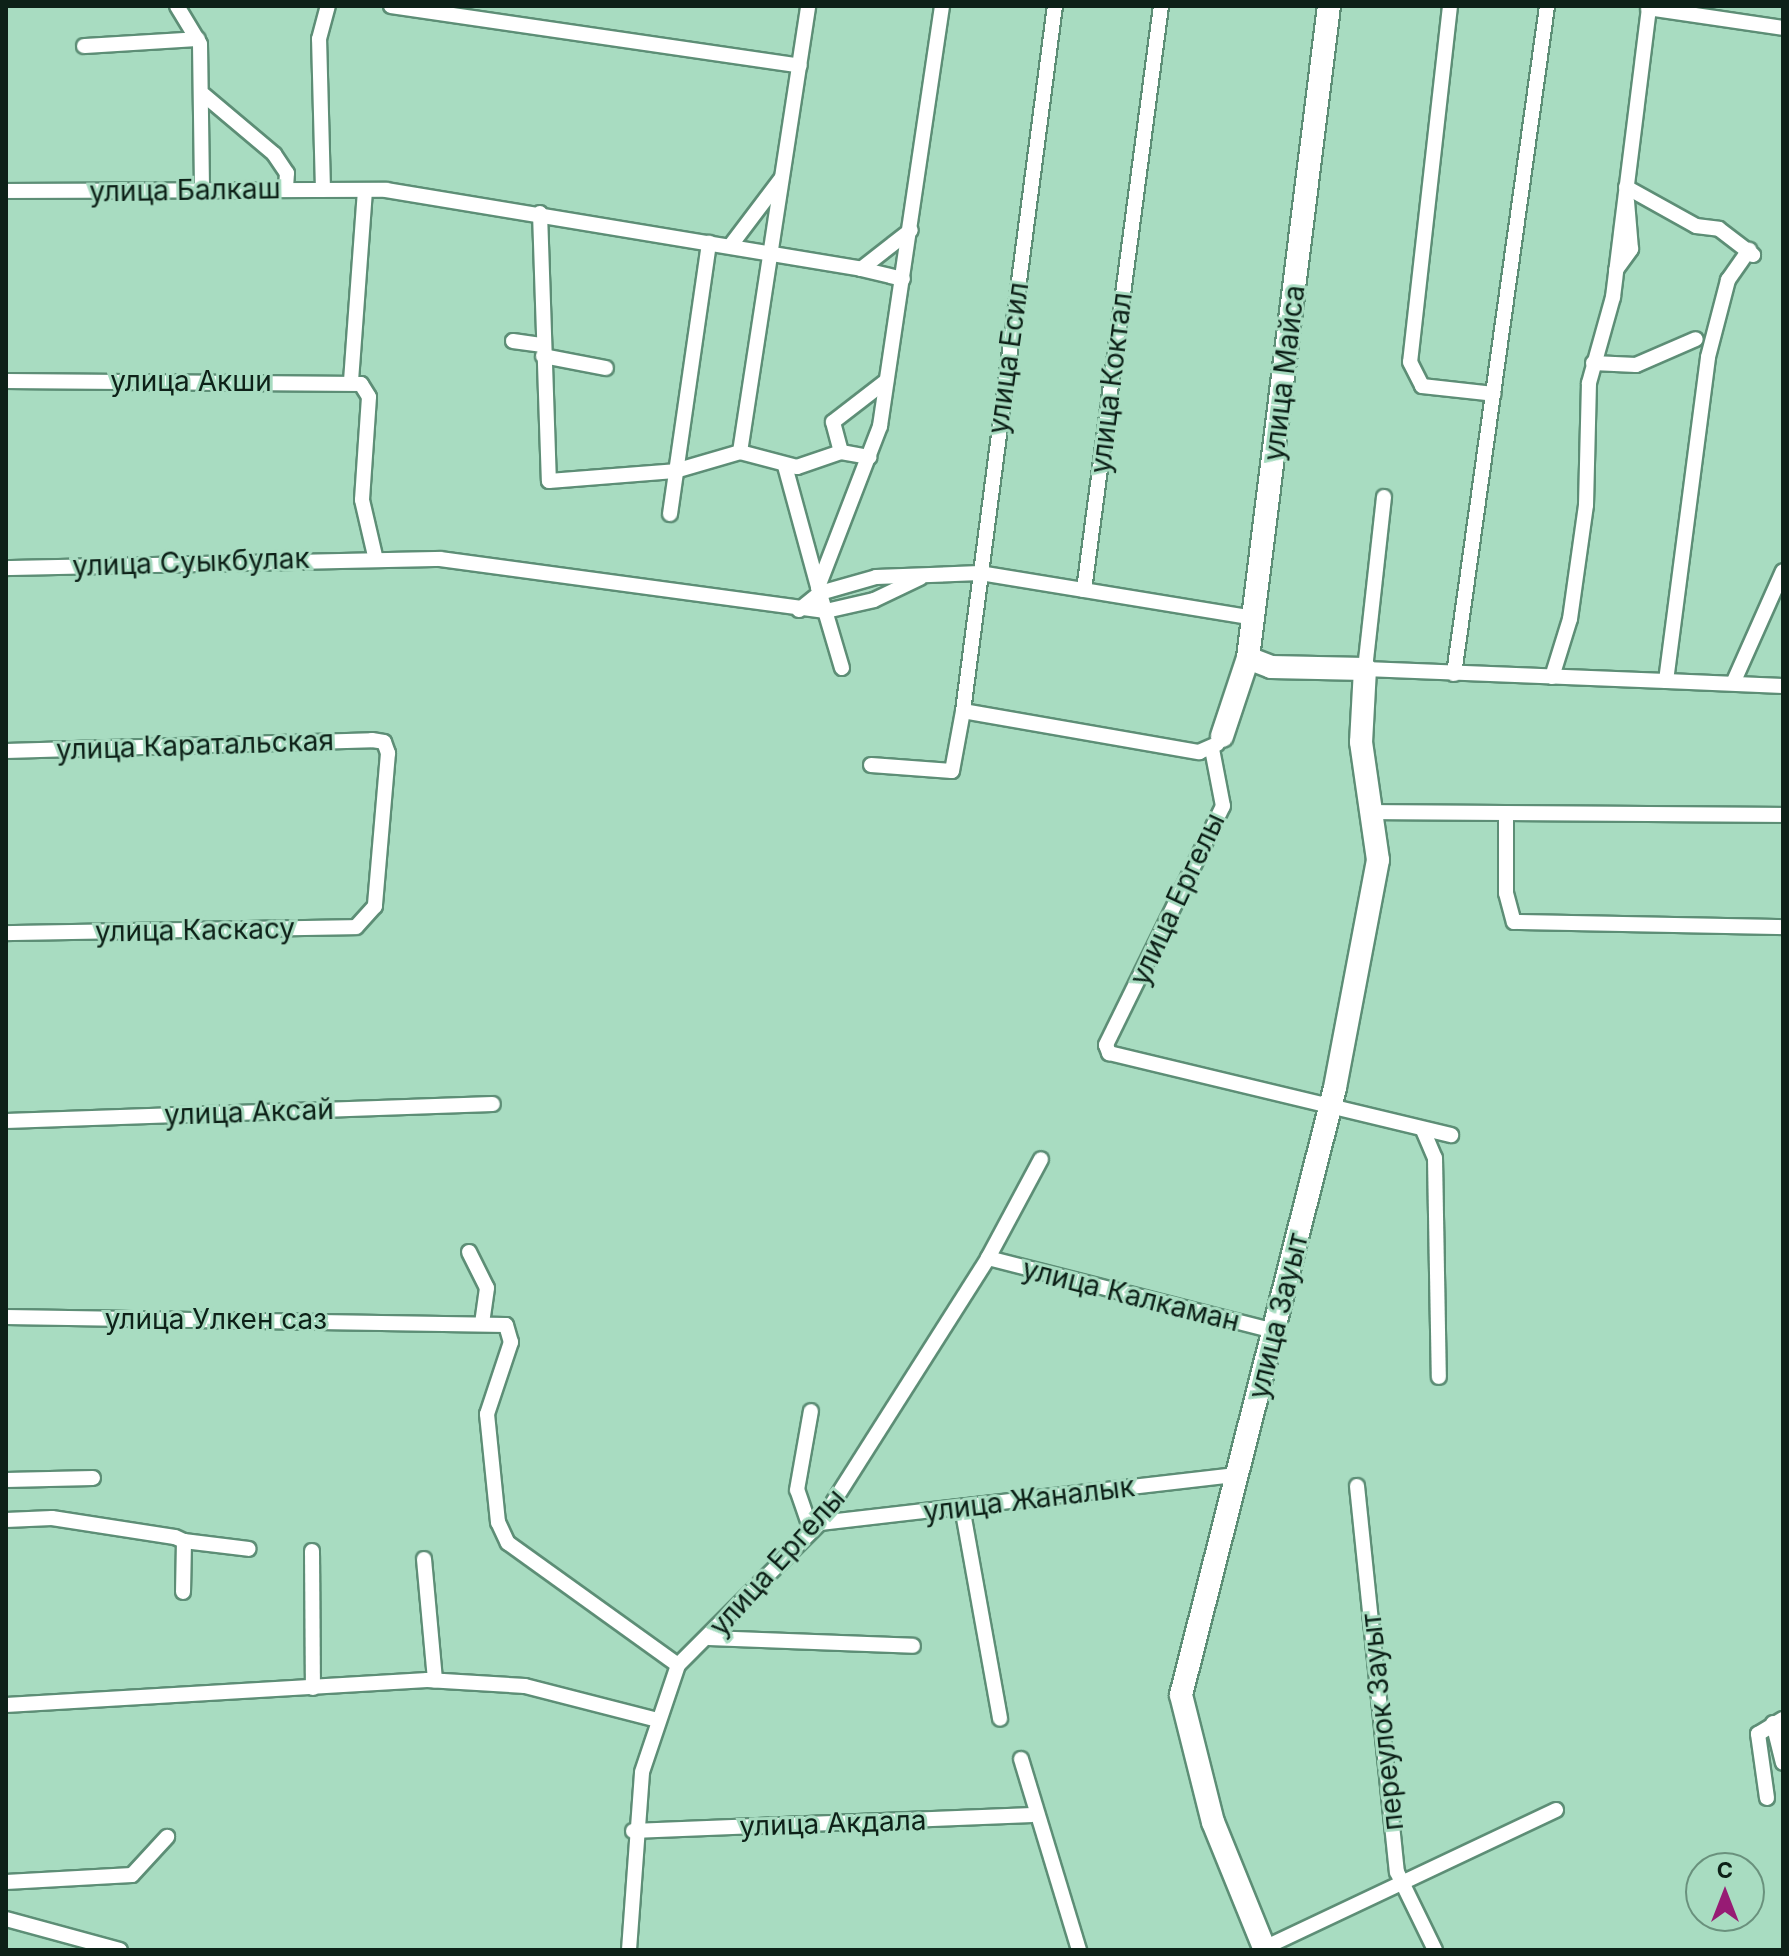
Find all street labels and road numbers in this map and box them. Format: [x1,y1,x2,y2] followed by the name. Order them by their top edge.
[89,172,281,208] street label: улица Балкаш
[981,280,1035,436] street label: улица Есил
[1257,283,1311,463] street label: улица Майса
[1083,291,1139,475] street label: улица Коктал
[110,364,272,398] street label: улица Акши
[72,541,310,583] street label: улица Суыкбулак
[55,723,335,767] street label: улица Каратальская
[1122,808,1232,990] street label: улица Ергелы
[95,911,295,949] street label: улица Каскасу
[164,1092,334,1132] street label: улица Аксай
[1241,1230,1315,1402] street label: улица Зауыт
[1019,1252,1243,1338] street label: улица Калкаман
[105,1302,327,1336] street label: улица Улкен саз
[921,1469,1137,1529] street label: улица Жаналык
[702,1482,852,1642] street label: улица Ергелы
[1354,1612,1410,1832] street label: переулок Зауыт
[739,1803,927,1843] street label: улица Акдала

